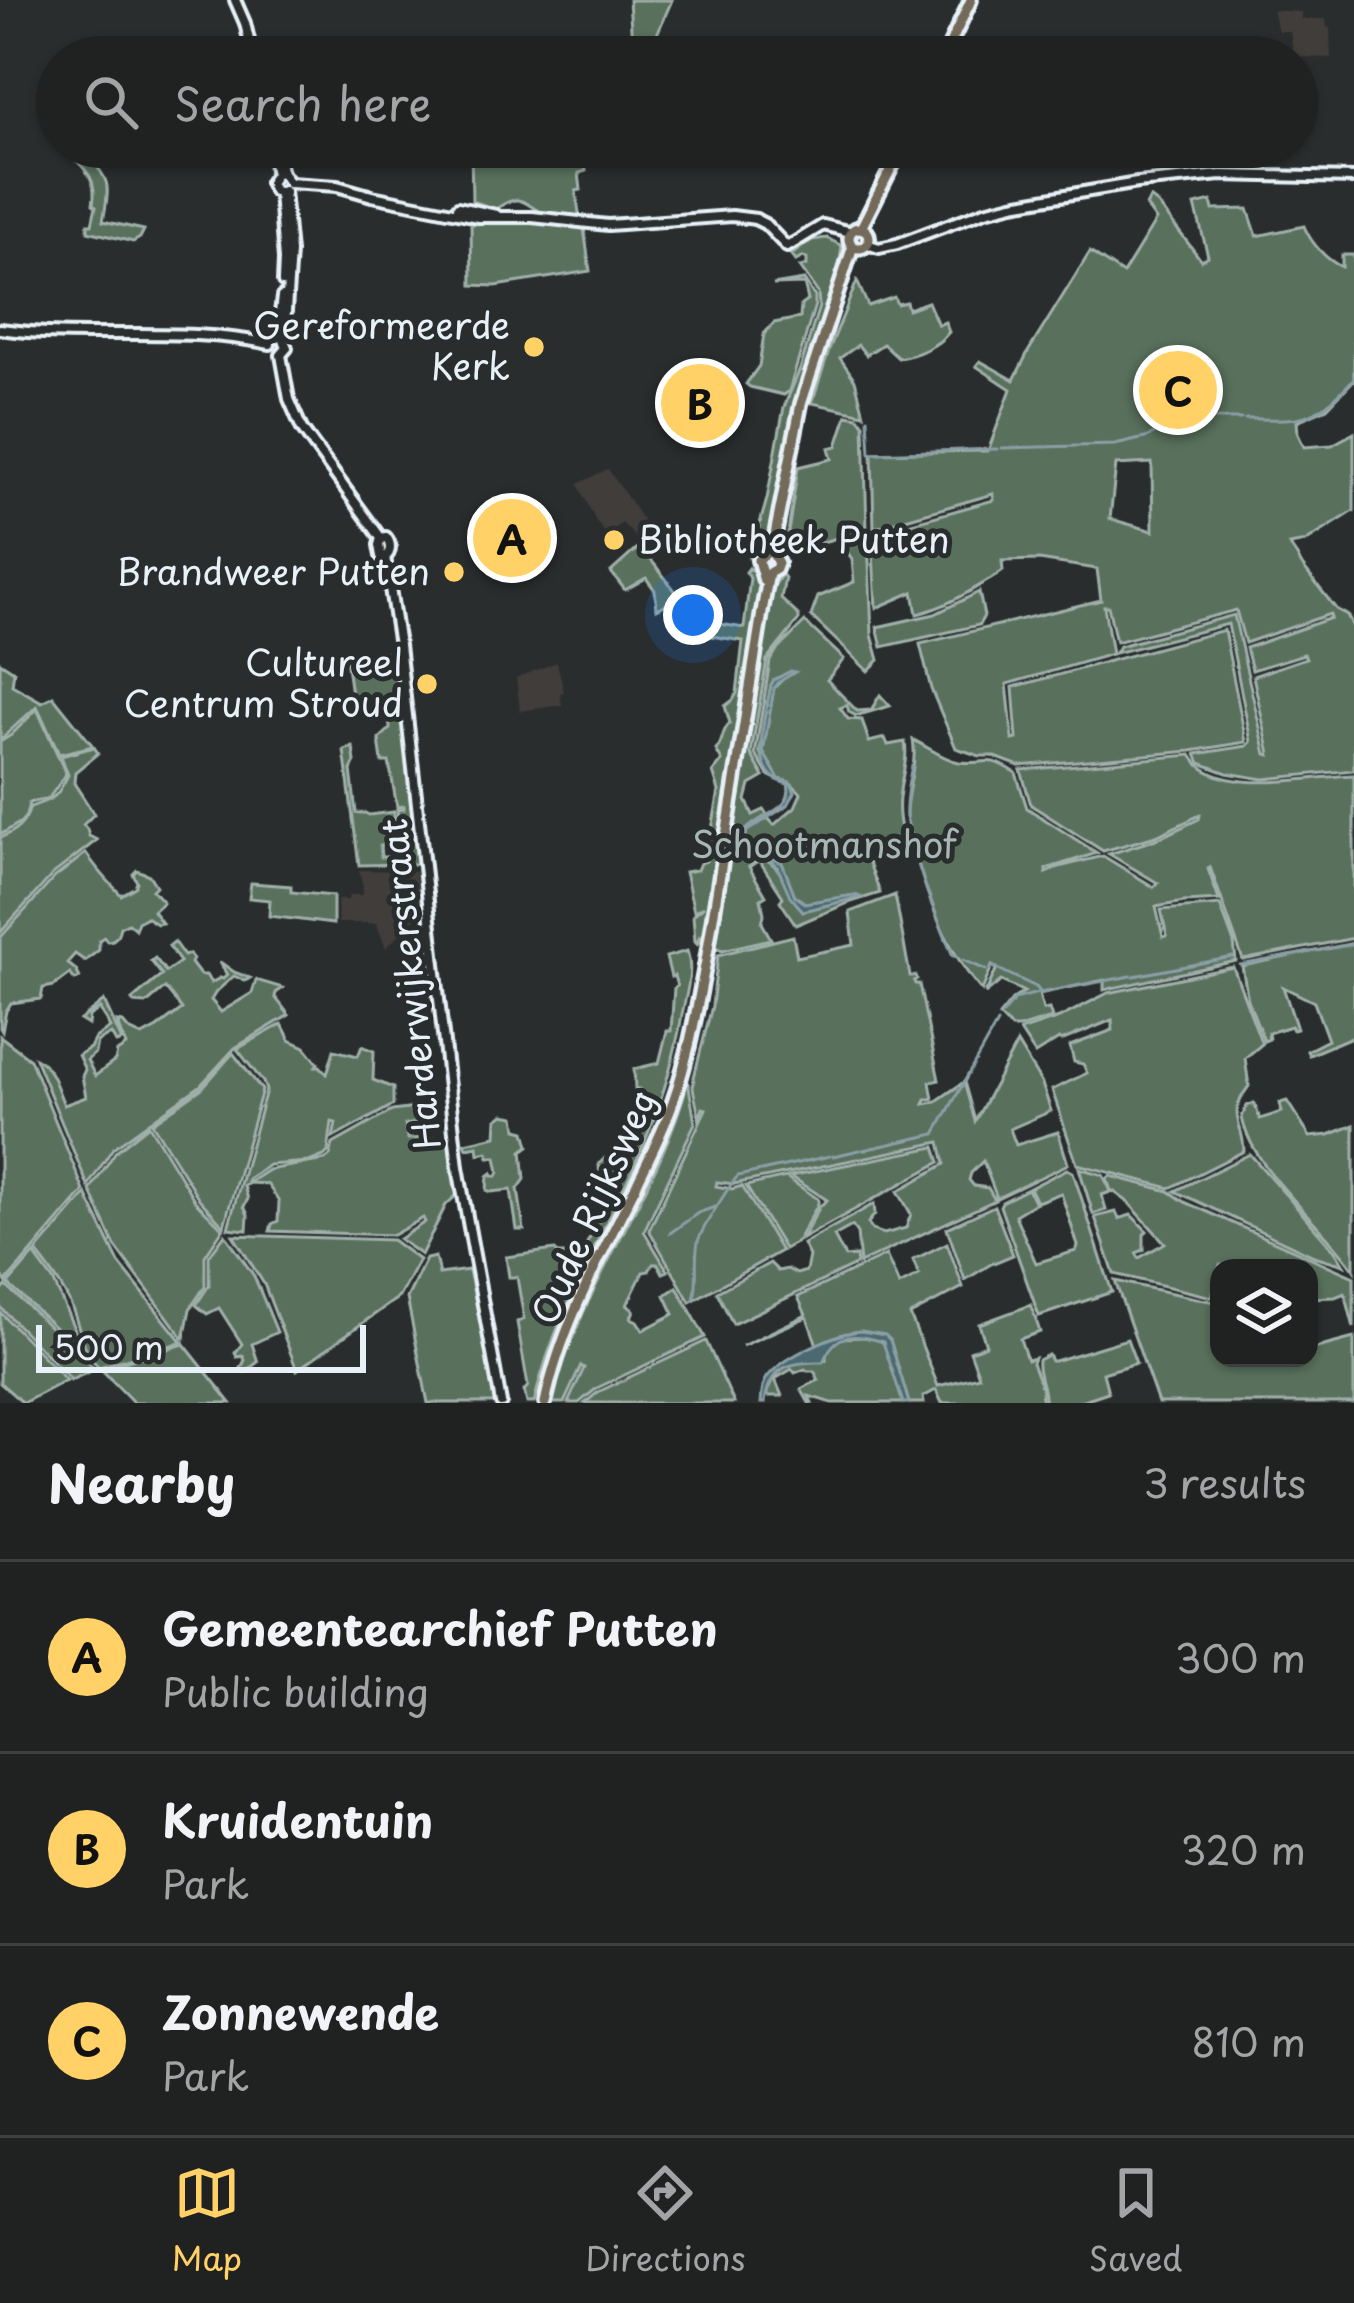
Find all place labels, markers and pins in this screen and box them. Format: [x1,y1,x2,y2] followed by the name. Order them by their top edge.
[253,297,510,392] place label: Gereformeerde Kerk
[521,334,547,360] marker: Gereformeerde Kerk
[1139,345,1217,435] pin: C
[661,358,739,448] pin: B
[473,493,551,583] pin: A
[638,511,950,565] place label: Bibliotheek Putten
[601,527,627,553] marker: Bibliotheek Putten
[117,543,430,597] place label: Brandweer Putten
[441,559,467,585] marker: Brandweer Putten
[123,634,403,729] place label: Cultureel Centrum Stroud
[414,671,440,697] marker: Cultureel Centrum Stroud

